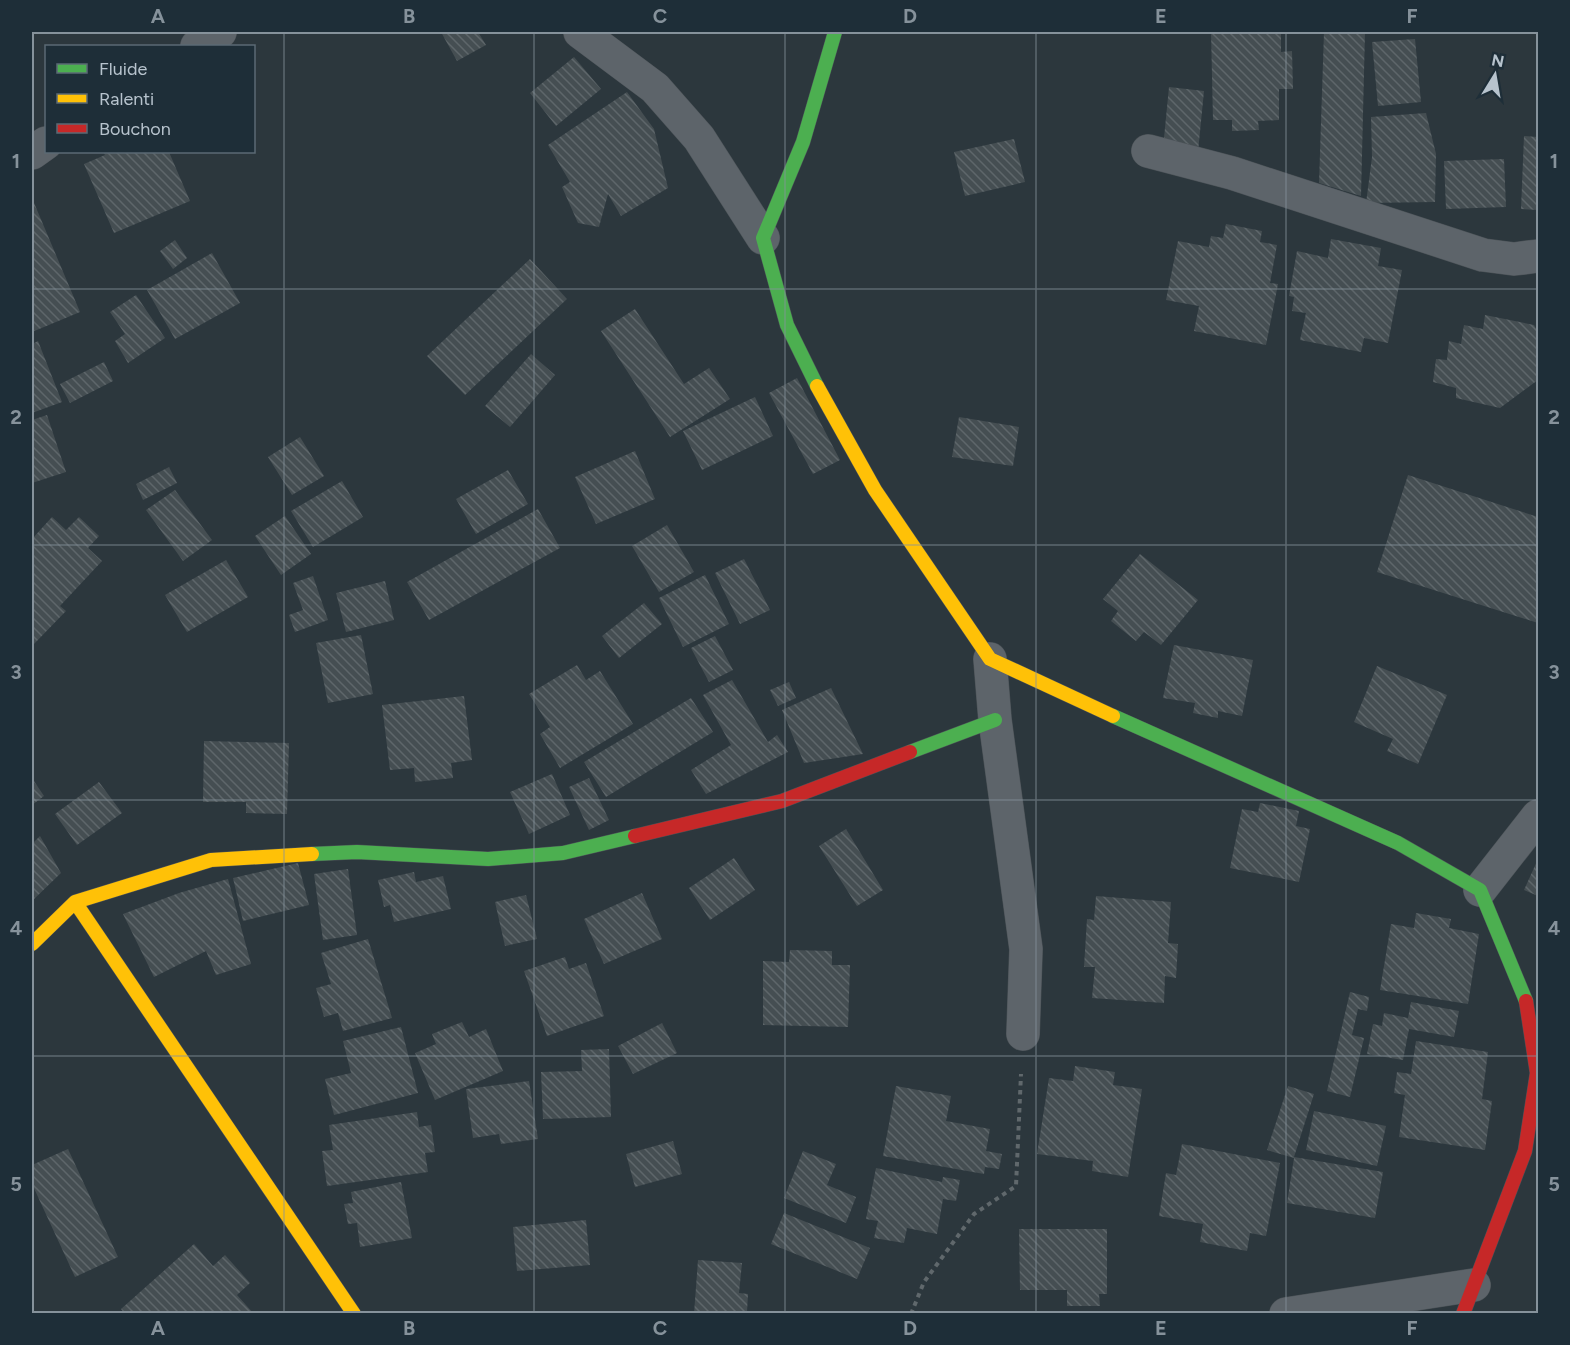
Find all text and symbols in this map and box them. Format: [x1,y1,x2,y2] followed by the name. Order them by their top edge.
[151,4,166,28] text: A
[403,4,415,28] text: B
[653,4,667,28] text: C
[903,4,917,28] text: D
[1155,4,1167,28] text: E
[1406,4,1418,28] text: F
[45,45,255,153] legend
[1465,45,1525,105] north arrow
[1490,50,1506,71] text: N
[99,58,148,80] text: Fluide
[99,88,154,110] text: Ralenti
[99,118,171,140] text: Bouchon
[12,149,20,173] text: 1
[1550,149,1558,173] text: 1
[10,405,22,429] text: 2
[1548,405,1560,429] text: 2
[10,660,22,684] text: 3
[1548,660,1560,684] text: 3
[10,916,23,940] text: 4
[1548,916,1561,940] text: 4
[10,1172,22,1196] text: 5
[1548,1172,1560,1196] text: 5
[151,1316,166,1340] text: A
[403,1316,415,1340] text: B
[653,1316,667,1340] text: C
[903,1316,917,1340] text: D
[1155,1316,1167,1340] text: E
[1406,1316,1418,1340] text: F

